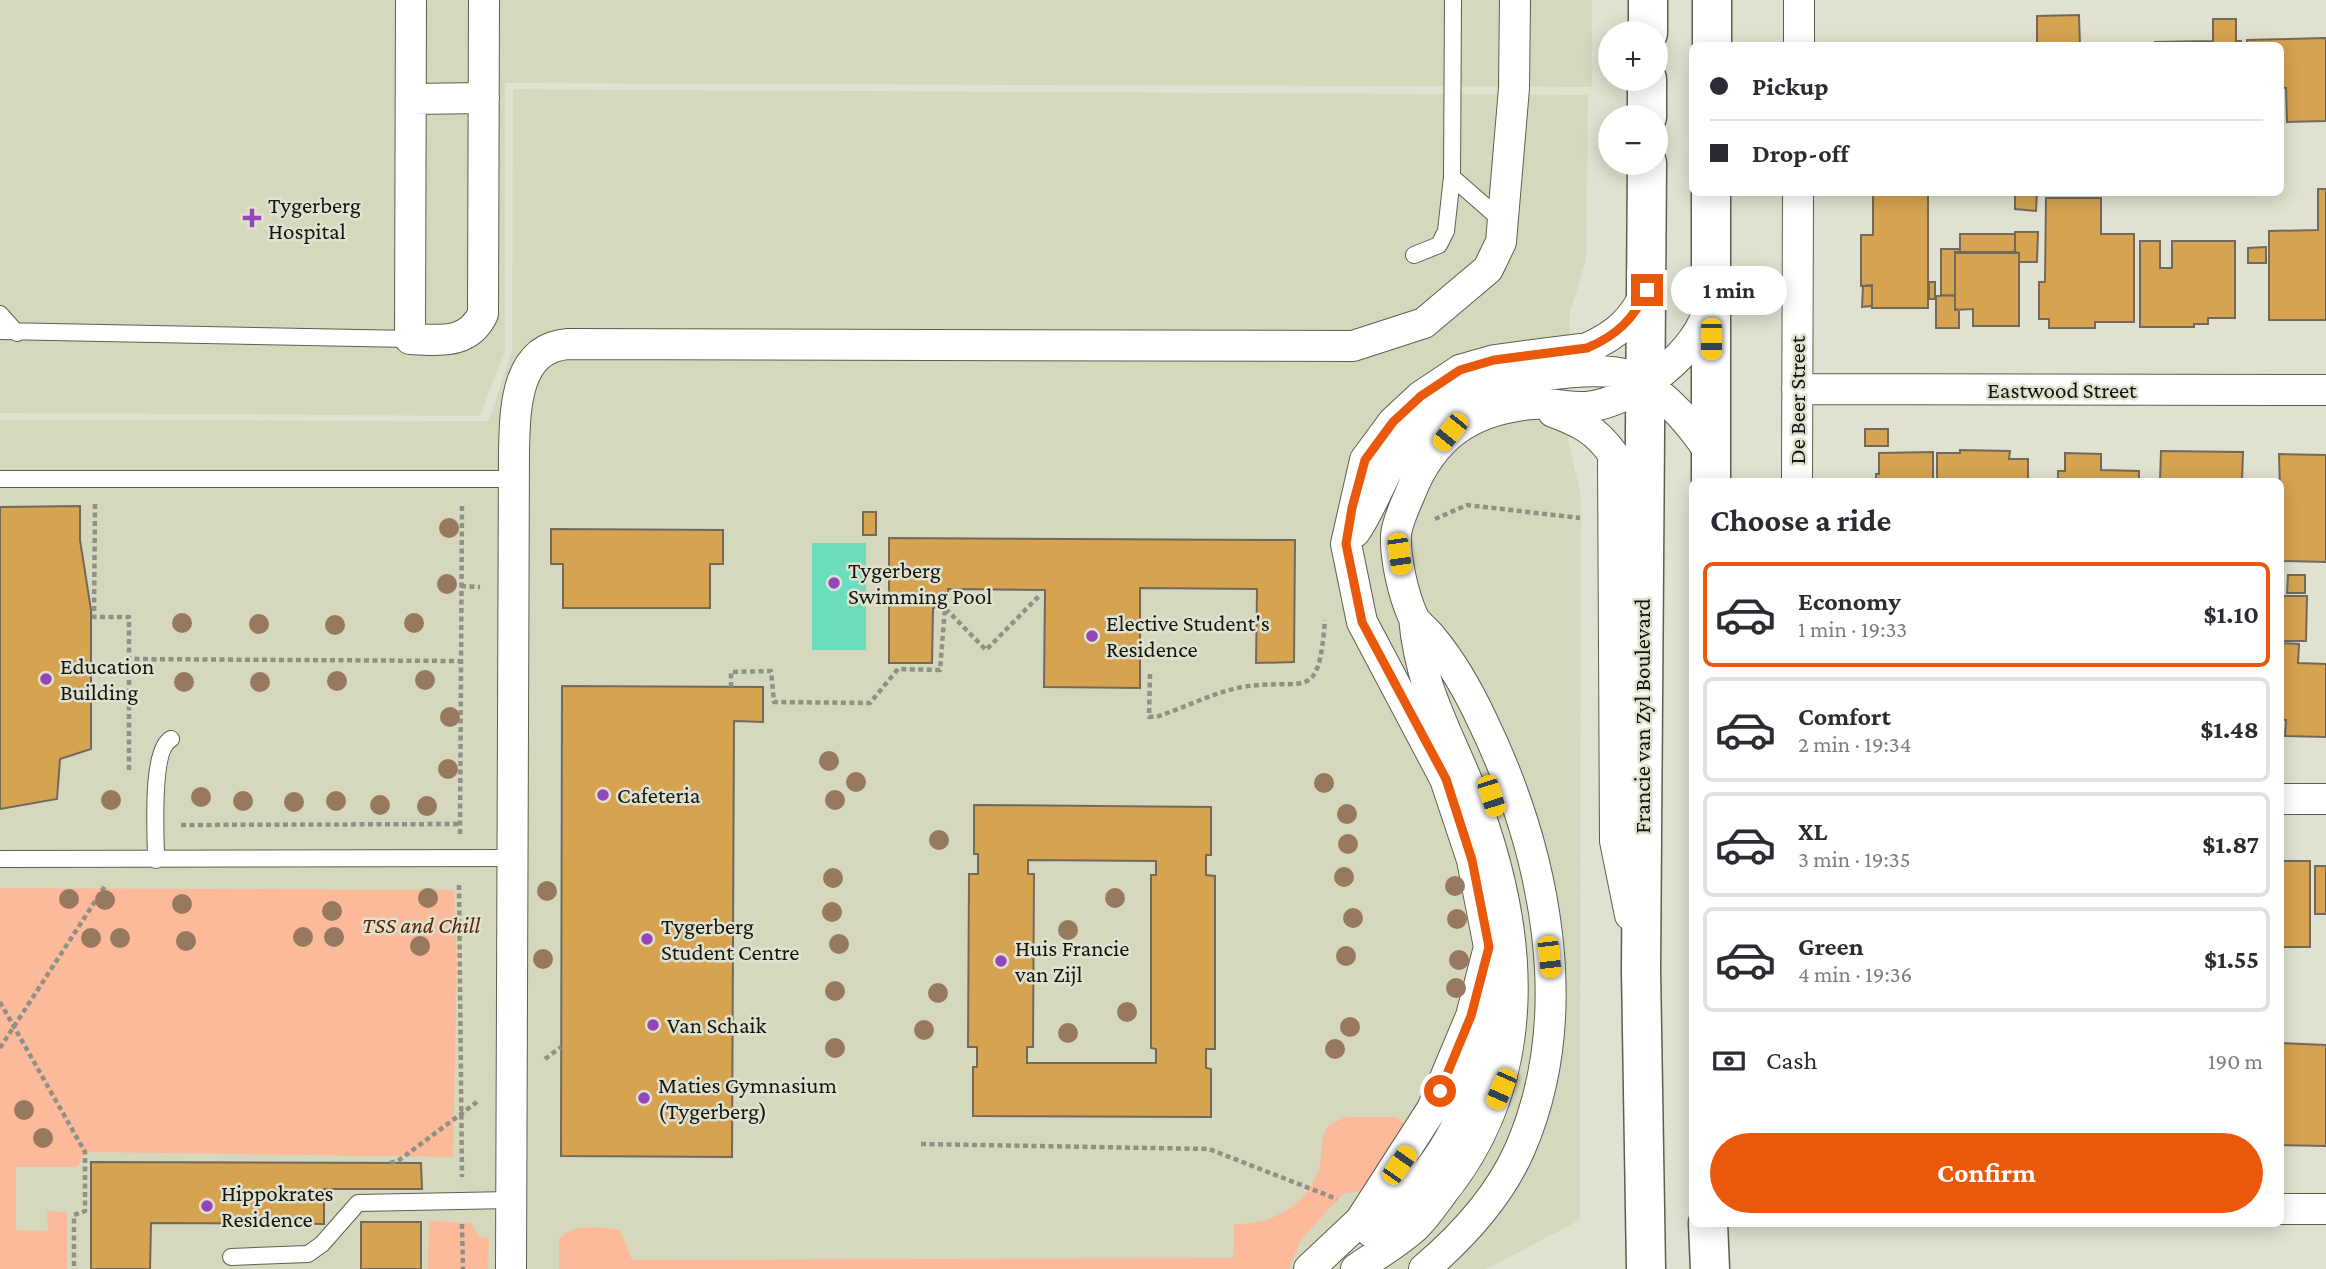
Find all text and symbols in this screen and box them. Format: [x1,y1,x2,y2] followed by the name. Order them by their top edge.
[1598,21,1668,175] map controls
[1598,21,1668,91] button: +
[1752,72,1829,101] text: Pickup
[1598,105,1668,175] button: −
[1752,139,1849,168] text: Drop-off
[268,192,361,244] place label: Tygerberg Hospital
[242,208,262,228] marker: Tygerberg Hospital
[1672,266,1787,314] callout: 1 min
[1631,274,1663,306] route end
[1703,277,1755,303] text: 1 min
[1701,318,1722,360] car
[1784,335,1810,464] street label: De Beer Street
[1987,377,2137,403] street label: Eastwood Street
[1429,409,1472,455] car
[1710,502,1891,538] text: Choose a ride
[1386,532,1413,576] car
[848,557,992,609] place label: Tygerberg Swimming Pool
[826,575,842,591] marker: Tygerberg Swimming Pool
[1714,583,1777,646] icon: car
[1798,587,1901,616] text: Economy
[1629,598,1655,834] street label: Francie van Zyl Boulevard
[2204,600,2259,629] text: $1.10
[1106,610,1270,662] place label: Elective Student's Residence
[1798,616,1907,642] text: 1 min · 19:33
[1084,628,1100,644] marker: Elective Student's Residence
[60,653,154,705] place label: Education Building
[38,671,54,687] marker: Education Building
[1714,698,1777,761] icon: car
[1798,702,1891,731] text: Comfort
[2200,715,2259,744] text: $1.48
[1798,731,1912,757] text: 2 min · 19:34
[1475,773,1508,819] car
[617,782,701,808] place label: Cafeteria
[595,787,611,803] marker: Cafeteria
[1714,813,1777,876] icon: car
[1798,817,1827,846] text: XL
[2202,830,2259,859] text: $1.87
[1798,846,1911,872] text: 3 min · 19:35
[362,912,480,938] park label: TSS and Chill
[661,913,799,965] place label: Tygerberg Student Centre
[1714,928,1777,991] icon: car
[639,931,655,947] marker: Tygerberg Student Centre
[1798,932,1864,961] text: Green
[1014,935,1129,987] place label: Huis Francie van Zijl
[1537,935,1562,979] car
[2204,945,2259,974] text: $1.55
[993,953,1009,969] marker: Huis Francie van Zijl
[1798,961,1912,987] text: 4 min · 19:36
[667,1012,767,1038] place label: Van Schaik
[645,1017,661,1033] marker: Van Schaik
[1710,1042,1748,1080] icon: cash
[1766,1046,1817,1075] text: Cash
[2208,1048,2263,1074] text: 190 m
[1483,1066,1520,1112] car
[658,1072,837,1125] place label: Maties Gymnasium (Tygerberg)
[1424,1075,1456,1107] route start
[636,1090,652,1106] marker: Maties Gymnasium (Tygerberg)
[1710,1133,2263,1213] button: Confirm
[1379,1142,1420,1188] car
[221,1180,334,1232] place label: Hippokrates Residence
[199,1198,215,1214] marker: Hippokrates Residence

